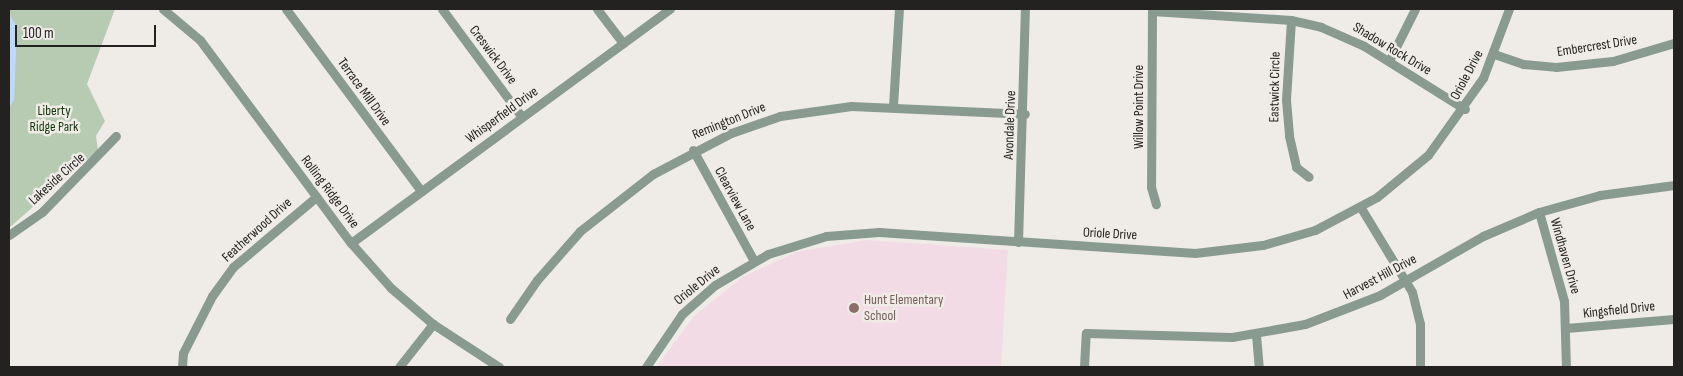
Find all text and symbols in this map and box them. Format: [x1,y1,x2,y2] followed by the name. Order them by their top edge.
[18,15,159,47] scale bar
[1350,19,1434,79] street label: Shadow Rock Drive
[465,22,521,88] street label: Creswick Drive
[23,24,54,43] text: 100 m
[1556,31,1638,61] street label: Embercrest Drive
[1447,47,1487,103] street label: Oriole Drive
[1266,51,1284,123] street label: Eastwick Circle
[334,55,394,129] street label: Terrace Mill Drive
[1131,65,1147,149] street label: Willow Point Drive
[463,83,541,147] street label: Whisperfield Drive
[1000,90,1020,160] street label: Avondale Drive
[690,99,768,143] street label: Remington Drive
[30,103,78,136] park label: Liberty Ridge Park
[25,149,89,209] street label: Lakeside Circle
[297,152,363,232] street label: Rolling Ridge Drive
[711,164,759,234] street label: Clearview Lane
[219,194,295,266] street label: Featherwood Drive
[1546,216,1584,296] street label: Windhaven Drive
[1082,224,1138,244] street label: Oriole Drive
[1340,251,1420,303] street label: Harvest Hill Drive
[671,261,723,309] street label: Oriole Drive
[864,292,943,324] place label: Hunt Elementary School
[1582,298,1656,322] street label: Kingsfield Drive
[848,302,860,314] marker: Hunt Elementary School

